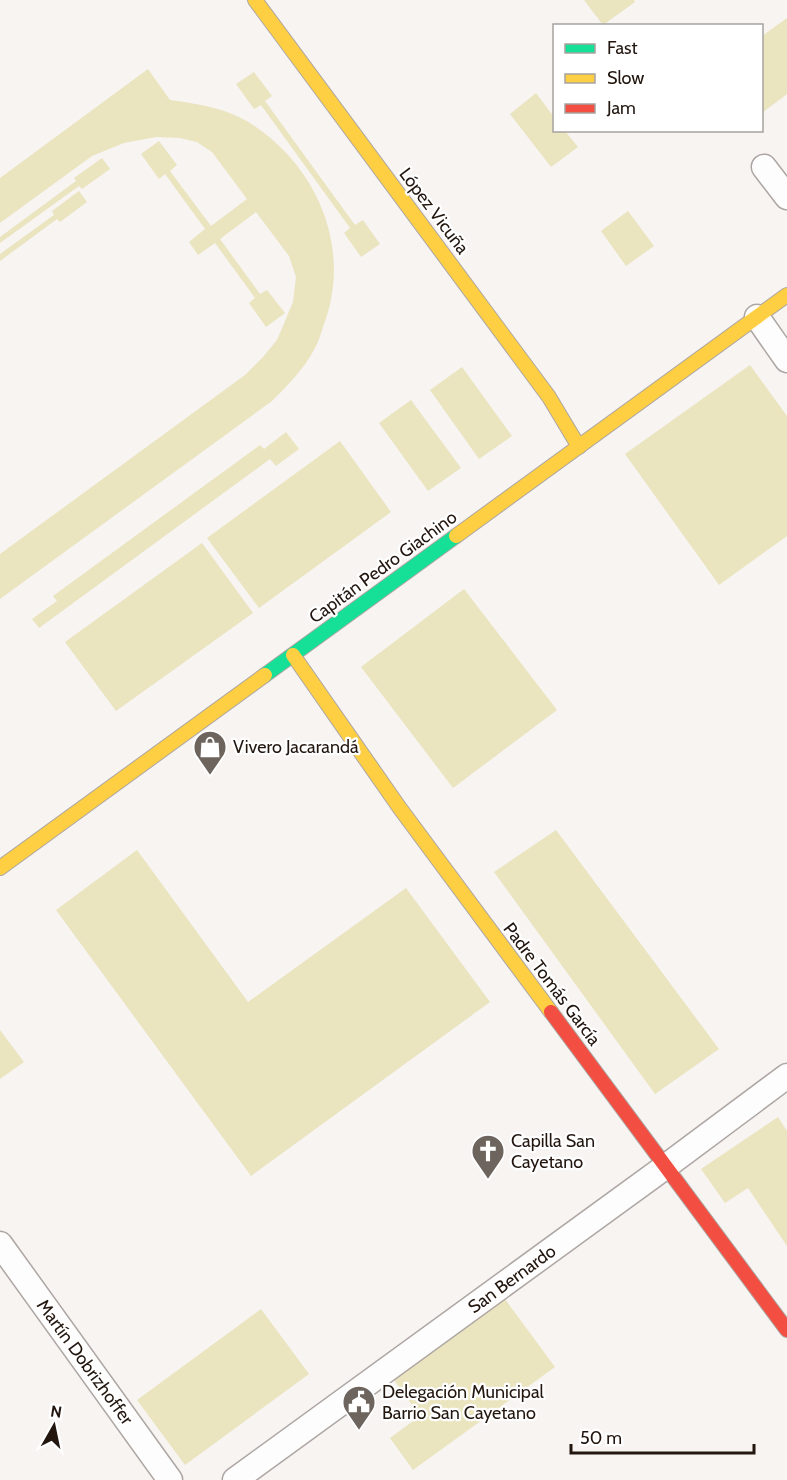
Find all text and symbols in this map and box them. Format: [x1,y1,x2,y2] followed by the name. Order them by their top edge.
[553,24,763,132] legend
[607,37,638,59] text: Fast
[607,67,644,89] text: Slow
[606,97,636,119] text: Jam
[394,163,474,259] street label: López Vicuña
[305,506,461,628] street label: Capitán Pedro Giachino
[192,729,228,776] shop icon: Vivero Jacarandá
[233,736,359,758] place label: Vivero Jacarandá
[499,918,606,1050] street label: Padre Tomás García
[511,1130,595,1173] place label: Capilla San Cayetano
[470,1133,506,1180] church icon: Capilla San Cayetano
[464,1240,560,1318] street label: San Bernardo
[32,1295,138,1429] street label: Martín Dobrizhoffer
[382,1381,545,1424] place label: Delegación Municipal Barrio San Cayetano
[341,1384,377,1431] public building icon: Delegación Municipal Barrio San Cayetano
[24,1396,84,1456] north arrow
[49,1401,63,1422] text: N
[571,1417,754,1455] scale bar
[580,1427,622,1449] text: 50 m

